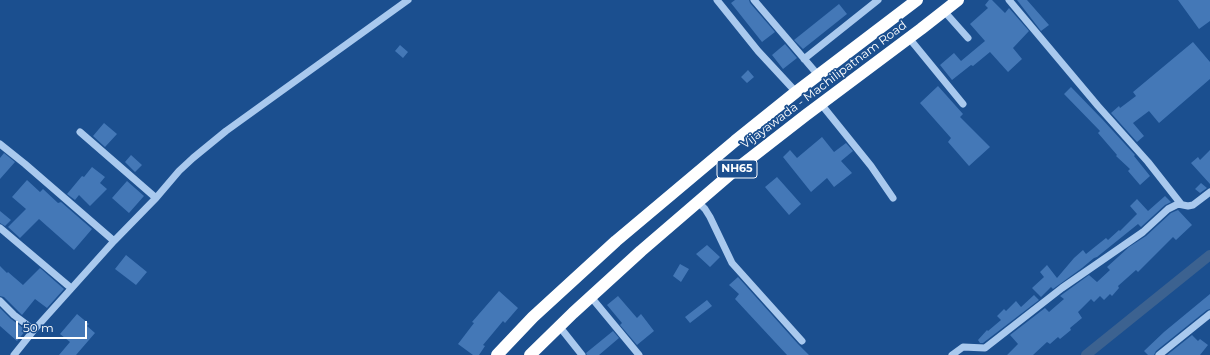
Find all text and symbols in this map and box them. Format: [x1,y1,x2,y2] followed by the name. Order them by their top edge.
[738,18,910,152] street label: Vijayawada - Machilipatnam Road
[717,160,757,178] road number: NH65
[18,313,89,339] scale bar
[23,320,54,335] text: 50 m

